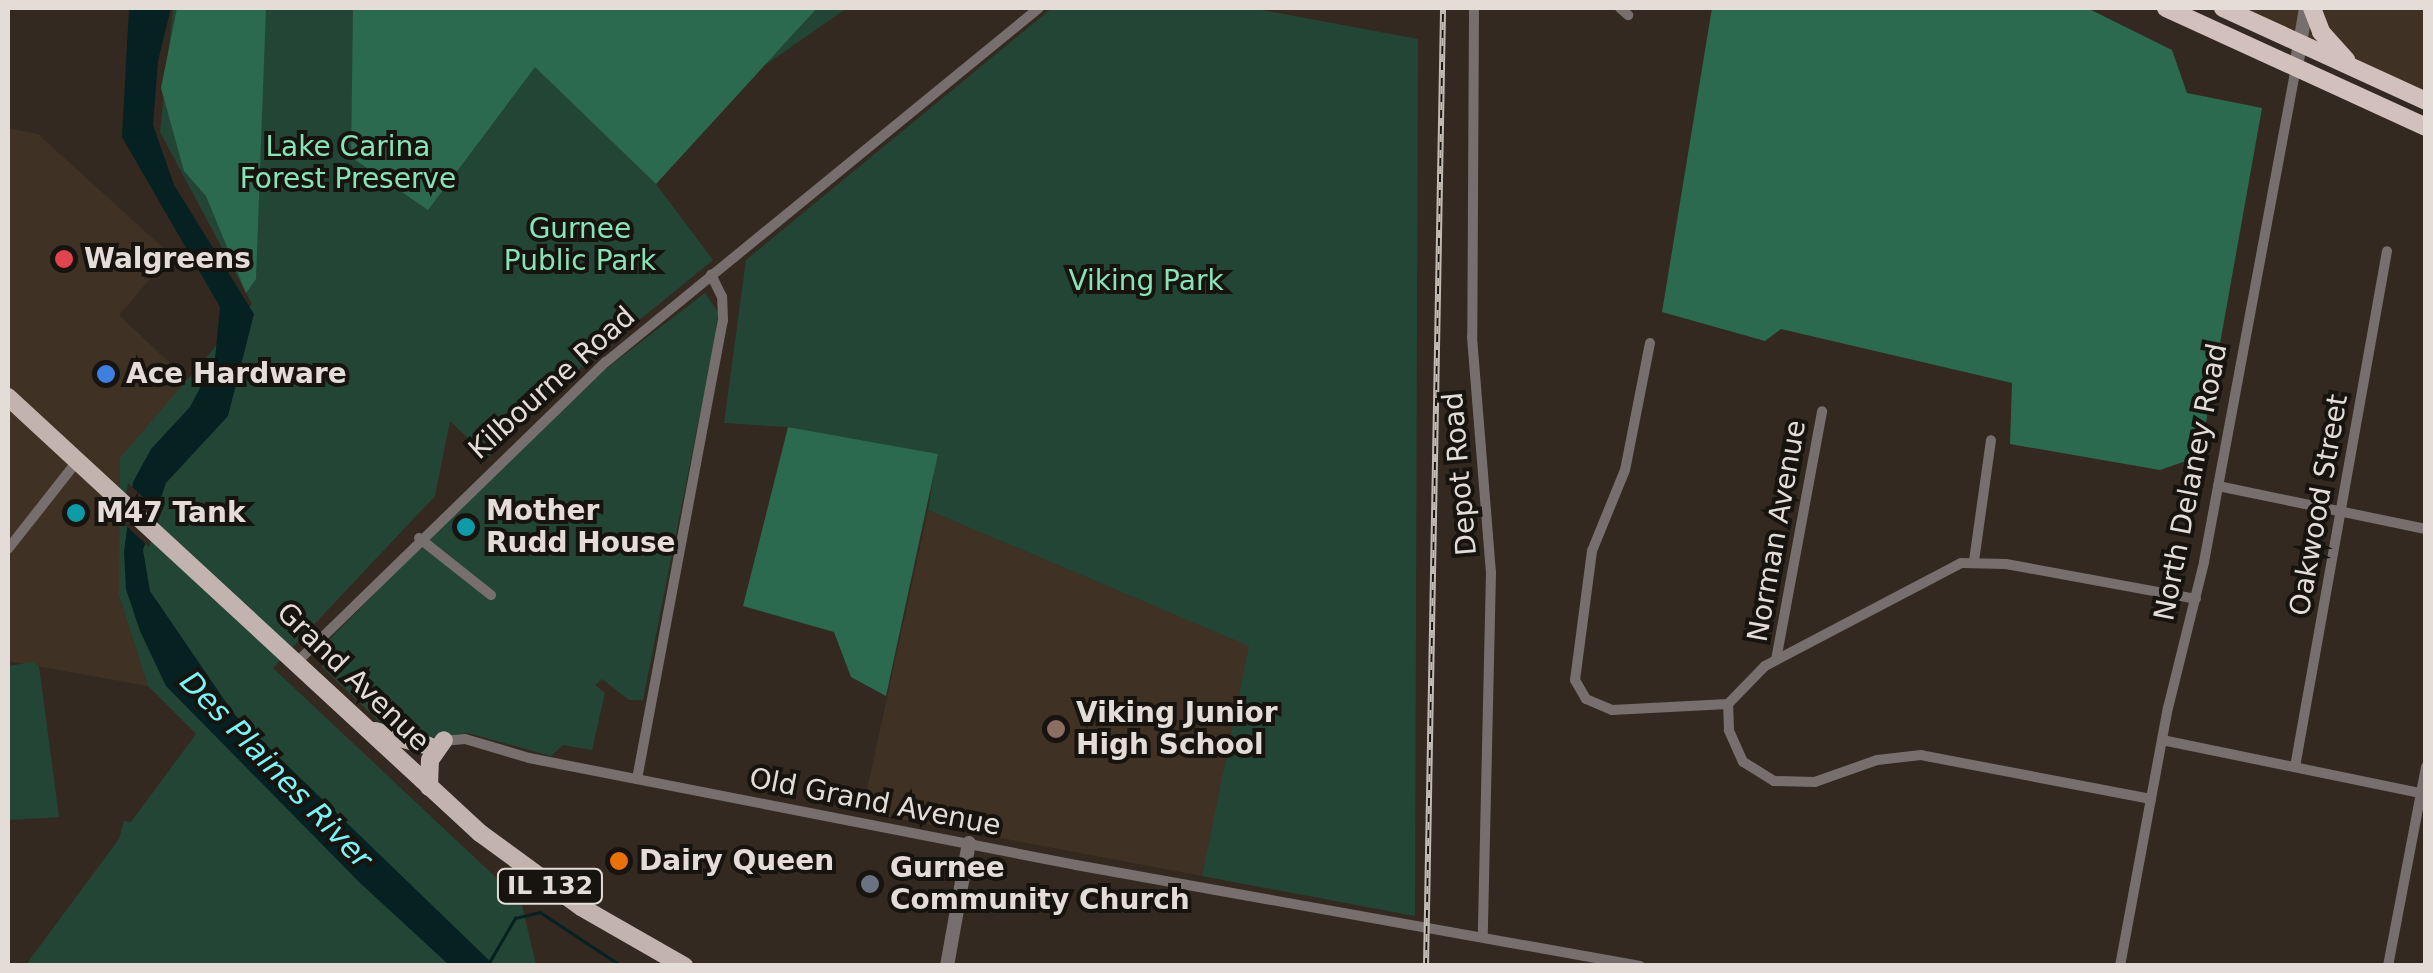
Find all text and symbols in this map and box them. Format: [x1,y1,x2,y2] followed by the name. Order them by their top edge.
[240,130,456,196] park label: Lake Carina Forest Preserve
[504,212,656,278] park label: Gurnee Public Park
[84,242,251,276] place label: Walgreens
[53,248,75,270] marker: Walgreens
[1068,264,1224,298] park label: Viking Park
[462,300,642,466] street label: Kilbourne Road
[2148,341,2234,623] street label: North Delaney Road
[126,357,347,391] place label: Ace Hardware
[95,363,117,385] marker: Ace Hardware
[1436,391,1484,557] street label: Depot Road
[2283,392,2355,618] street label: Oakwood Street
[1741,418,1813,644] street label: Norman Avenue
[486,494,676,560] place label: Mother Rudd House
[96,496,246,530] place label: M47 Tank
[65,502,87,524] marker: M47 Tank
[455,516,477,538] marker: Mother Rudd House
[270,596,436,758] street label: Grand Avenue
[173,664,379,876] water label: Des Plaines River
[1076,696,1278,762] place label: Viking Junior High School
[1045,718,1067,740] marker: Viking Junior High School
[746,761,1004,843] street label: Old Grand Avenue
[639,844,834,878] place label: Dairy Queen
[608,850,630,872] marker: Dairy Queen
[890,851,1190,917] place label: Gurnee Community Church
[495,866,605,906] road number: IL 132
[859,873,881,895] marker: Gurnee Community Church

